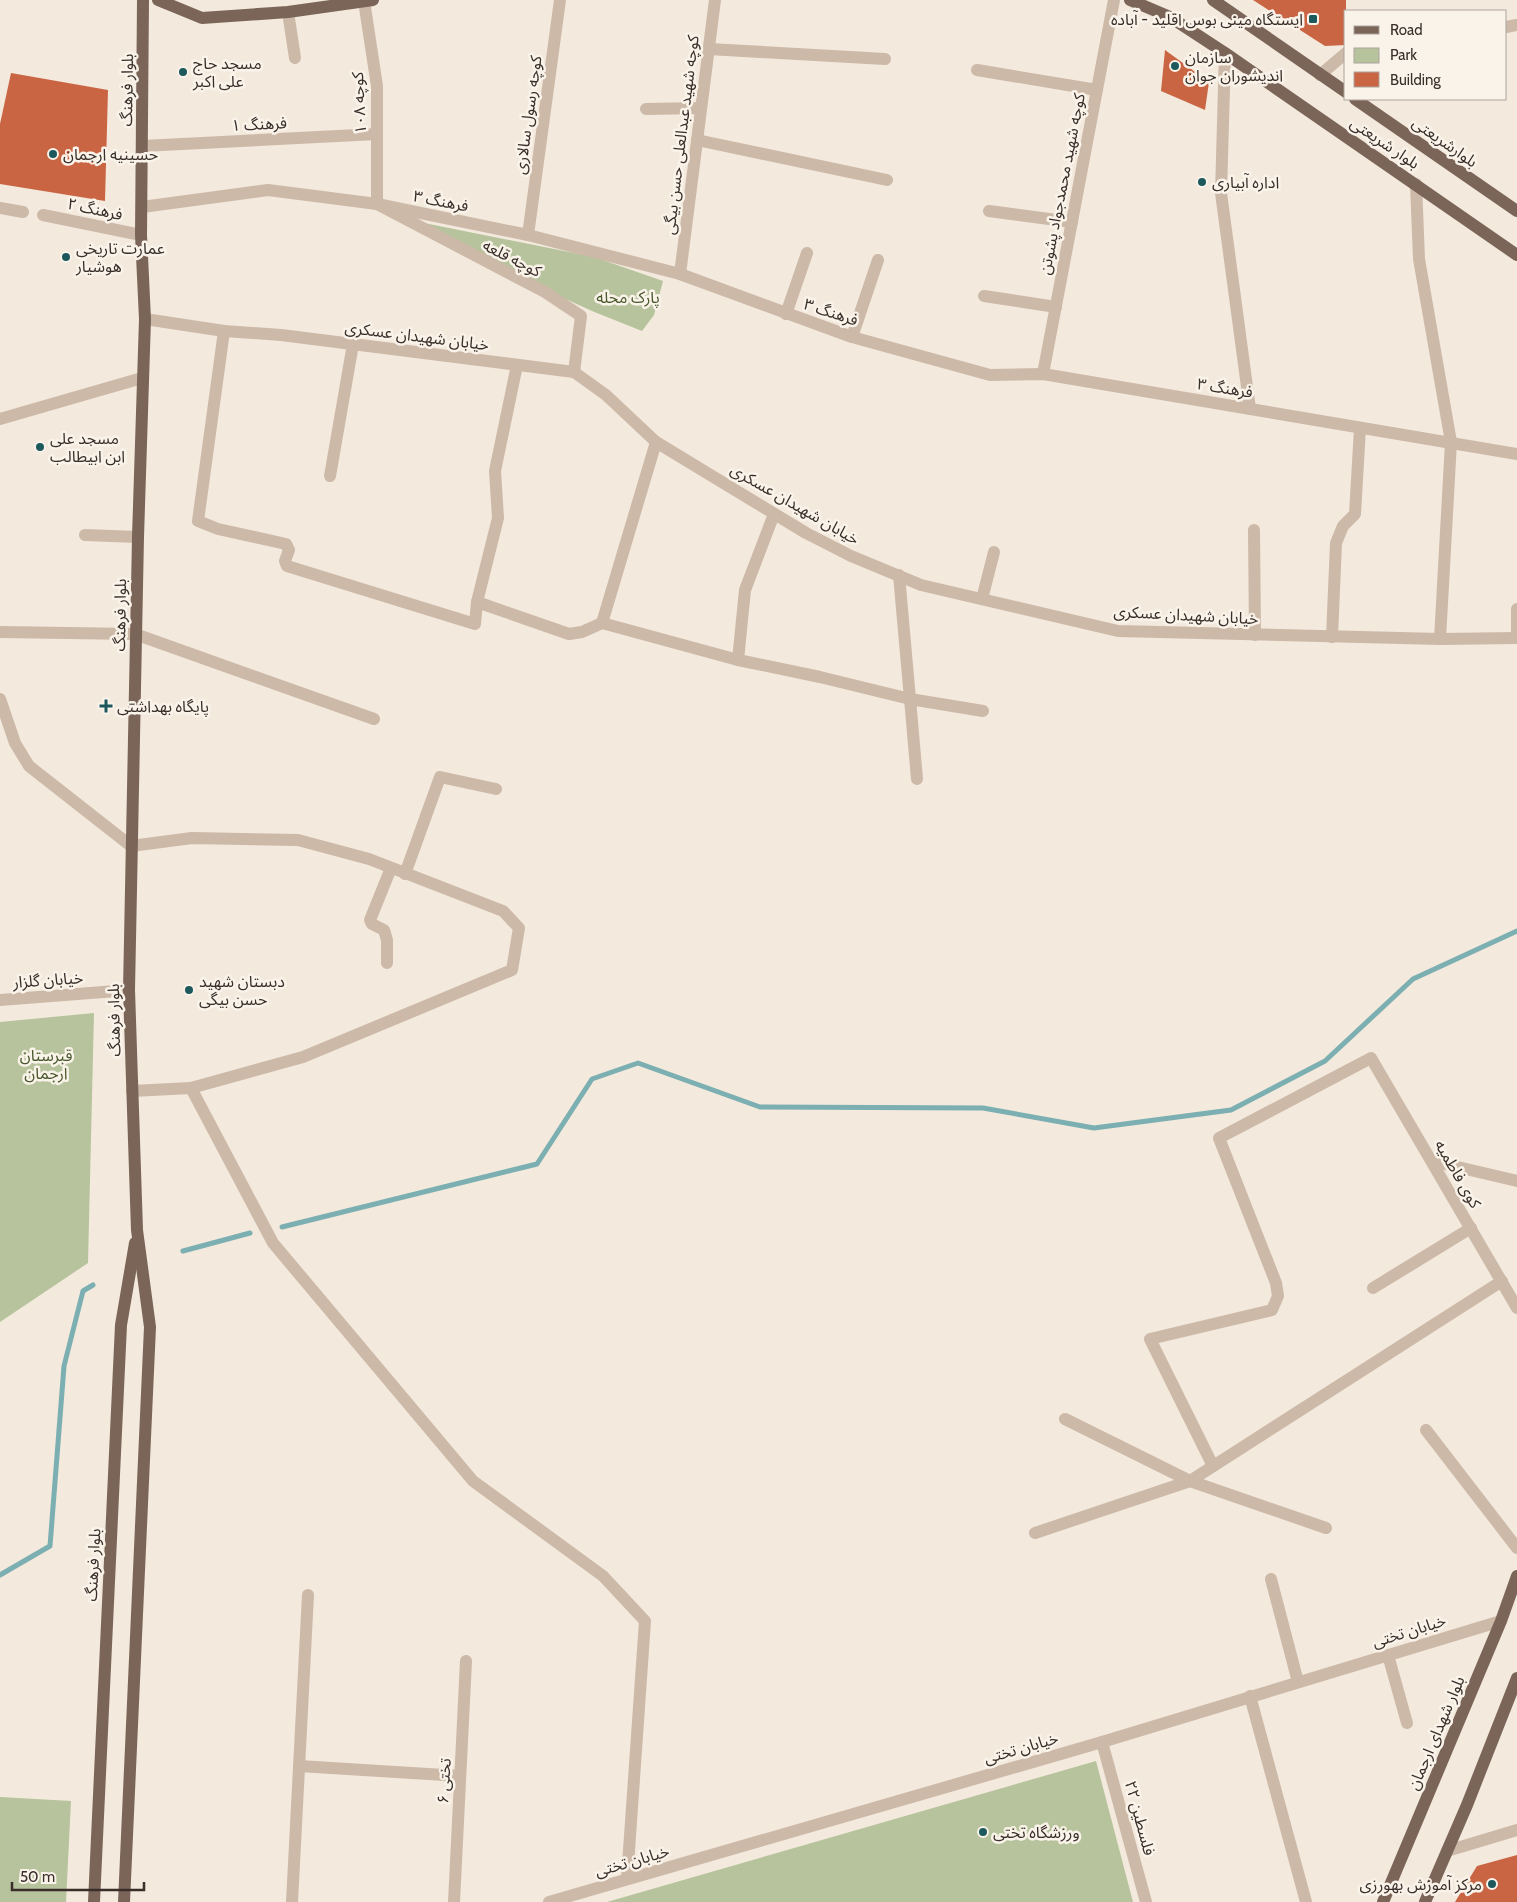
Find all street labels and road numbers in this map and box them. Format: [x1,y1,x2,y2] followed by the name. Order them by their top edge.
[659,34,704,236] street label: کوچه شهید عبدالعلی حسن بیگی
[117,53,137,127] street label: بلوار فرهنگ
[510,54,547,176] street label: کوچه رسول سالاری
[348,71,371,135] street label: کوچه ۱۰۸
[1035,91,1090,277] street label: کوچه شهید محمدجواد پشوتن
[231,113,287,135] street label: فرهنگ ۱
[1347,113,1423,173] street label: بلوار شریعتی
[1409,113,1481,171] street label: بلوارشریعتی
[412,186,470,216] street label: فرهنگ ۳
[66,194,124,224] street label: فرهنگ ۲
[479,235,545,282] street label: کوچه قلعه
[801,294,861,330] street label: فرهنگ ۳
[344,318,490,354] street label: خیابان شهیدان عسکری
[1196,374,1254,402] street label: فرهنگ ۳
[727,459,863,549] street label: خیابان شهیدان عسکری
[110,578,130,652] street label: بلوار فرهنگ
[1113,602,1259,628] street label: خیابان شهیدان عسکری
[11,968,84,992] street label: خیابان گلزار
[104,983,124,1057] street label: بلوار فرهنگ
[1431,1137,1485,1212] street label: کوی فاطمیه
[82,1528,104,1602] street label: بلوار فرهنگ
[1370,1611,1448,1651] street label: خیابان تختی
[1403,1673,1469,1793] street label: بلوار شهدای ارجمان
[982,1728,1060,1768] street label: خیابان تختی
[433,1758,455,1804] street label: تختی ۶
[1121,1779,1159,1857] street label: فلسطین ۲۲
[593,1841,671,1881] street label: خیابان تختی

